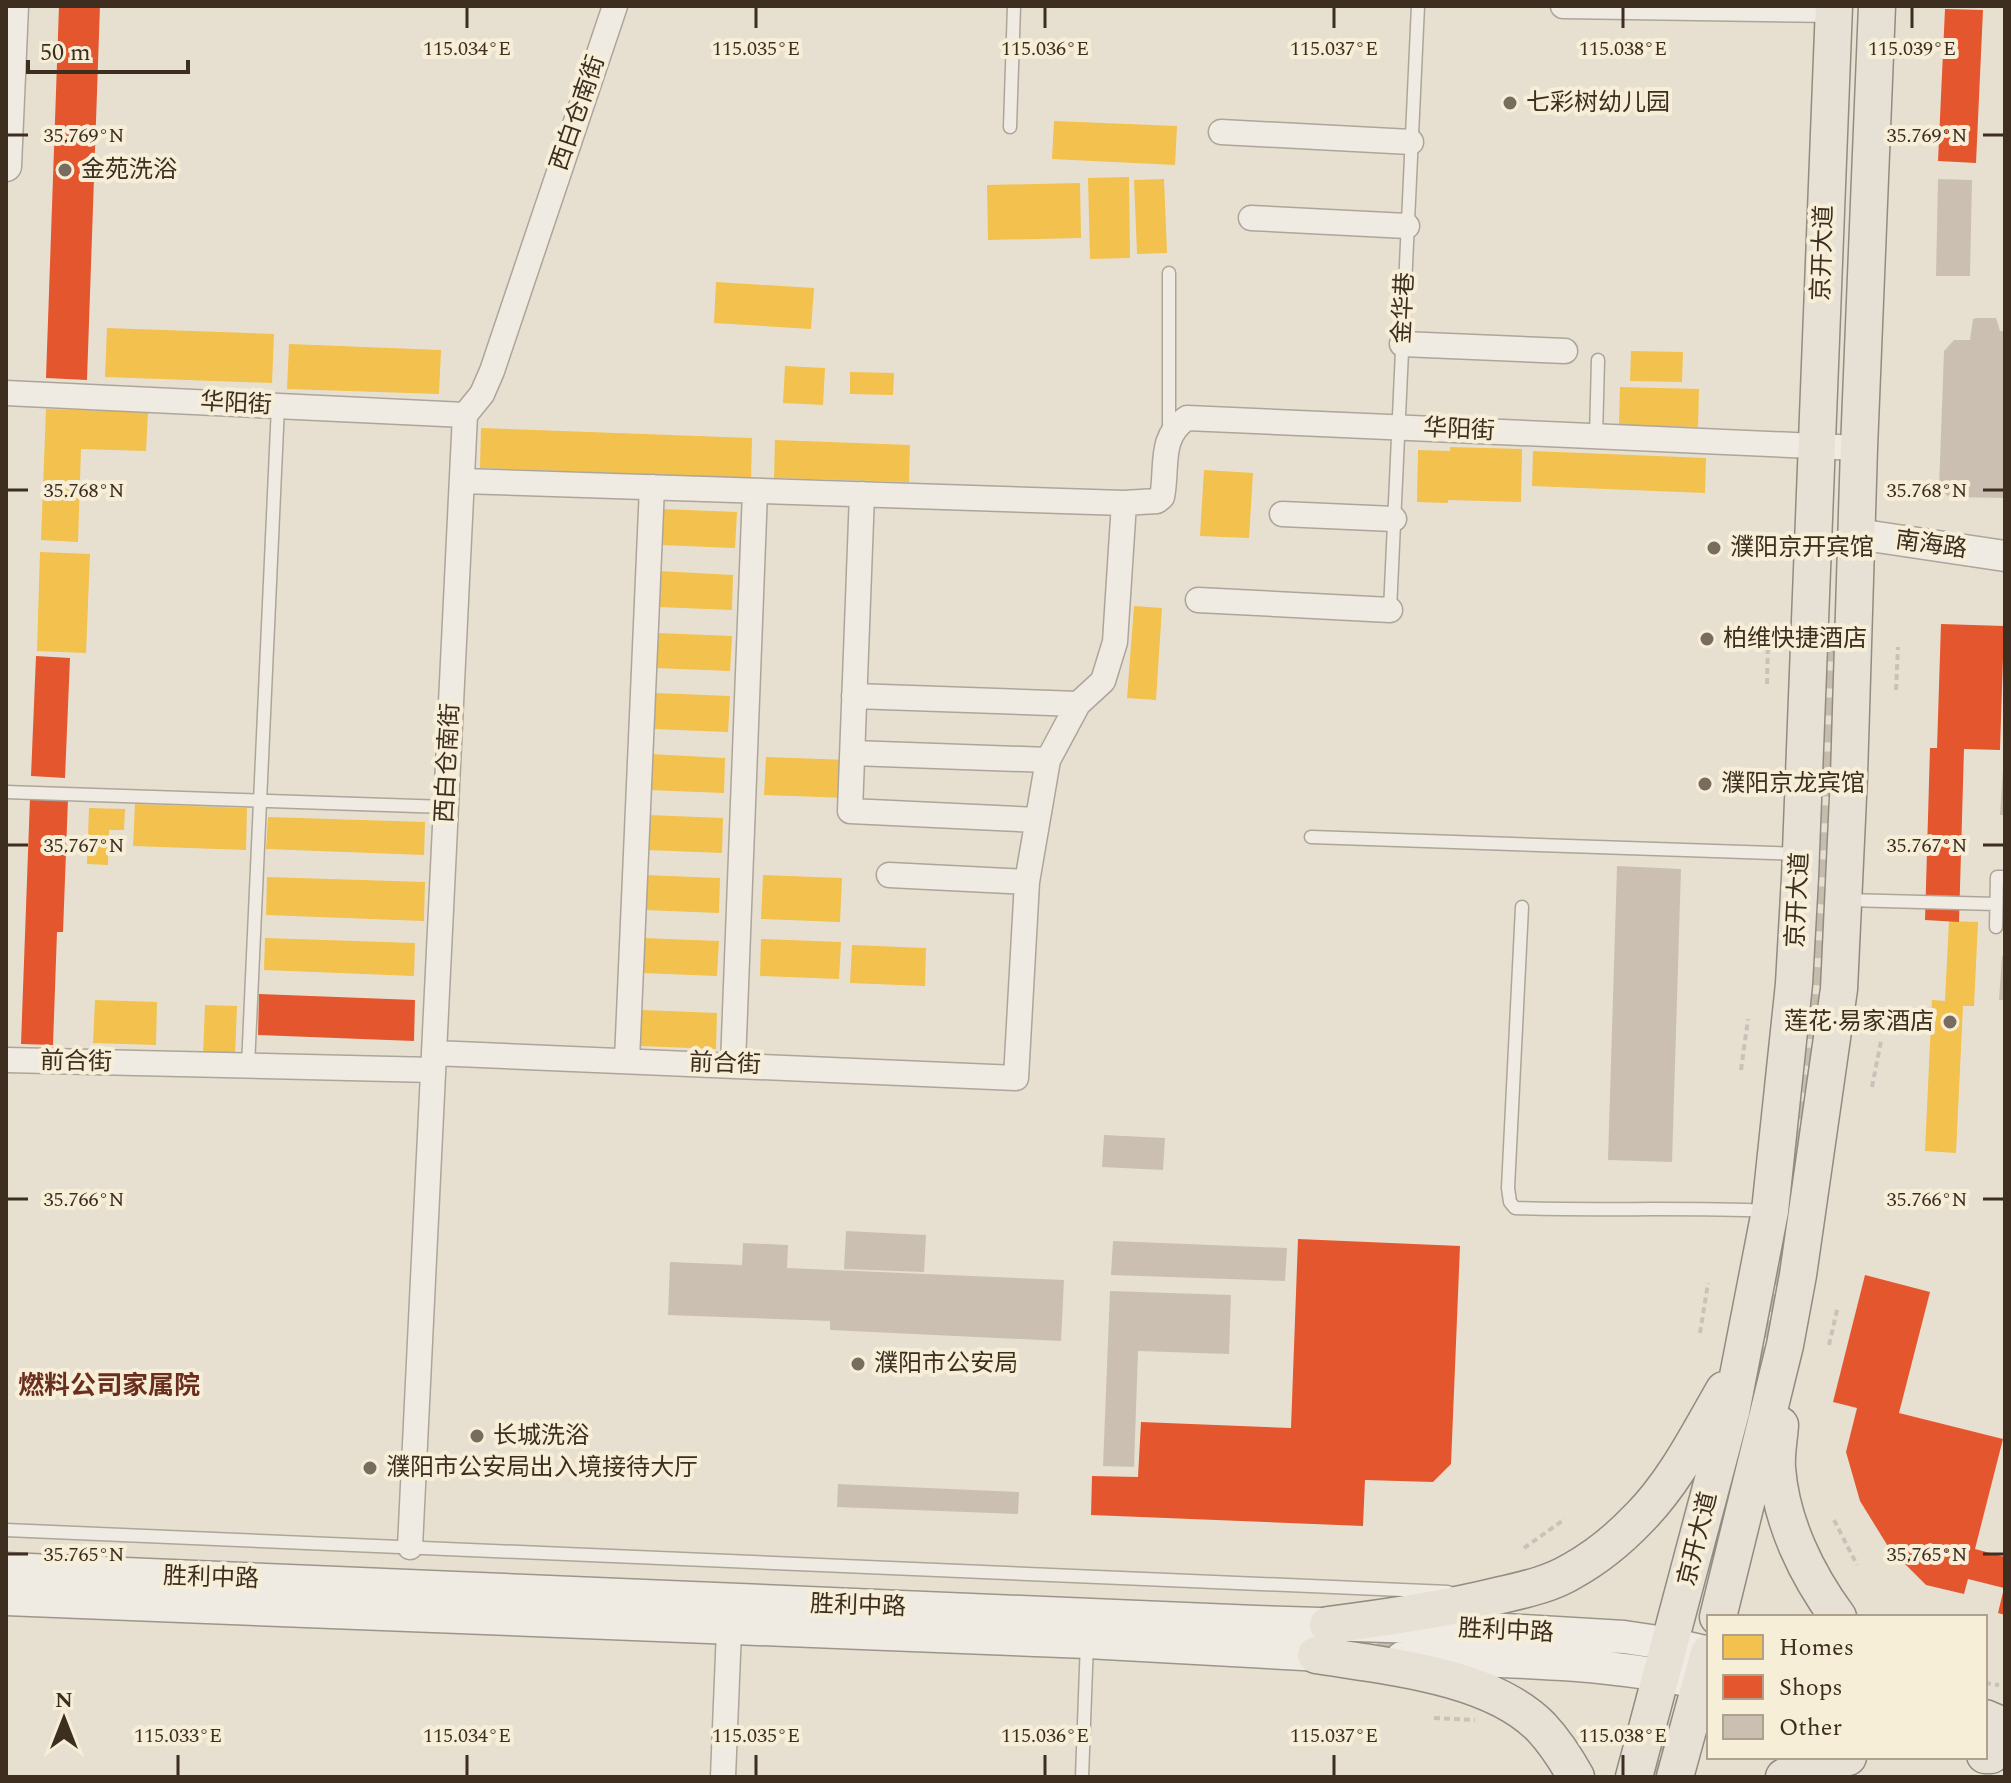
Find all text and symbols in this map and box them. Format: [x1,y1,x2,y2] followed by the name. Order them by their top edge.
[28,24,188,74] scale bar
[423,34,511,64] text: 115.034°E
[712,34,800,64] text: 115.035°E
[1001,34,1089,64] text: 115.036°E
[1290,34,1378,64] text: 115.037°E
[1579,34,1667,64] text: 115.038°E
[1868,34,1956,64] text: 115.039°E
[40,35,91,71] text: 50 m
[541,50,615,176] street label: 西白仓南街
[1526,85,1670,121] place label: 七彩树幼儿园
[1501,94,1519,112] marker: 七彩树幼儿园
[44,121,124,151] text: 35.769°N
[1887,121,1967,151] text: 35.769°N
[81,152,177,188] place label: 金苑洗浴
[56,161,74,179] marker: 金苑洗浴
[1803,204,1843,302] street label: 京开大道
[1384,271,1424,345] street label: 金华巷
[199,384,273,424] street label: 华阳街
[1422,410,1496,450] street label: 华阳街
[44,476,124,506] text: 35.768°N
[1887,476,1967,506] text: 35.768°N
[1893,522,1969,568] street label: 南海路
[1730,530,1874,566] place label: 濮阳京开宾馆
[1705,539,1723,557] marker: 濮阳京开宾馆
[1723,621,1867,657] place label: 柏维快捷酒店
[1698,630,1716,648] marker: 柏维快捷酒店
[427,702,469,824] street label: 西白仓南街
[1721,766,1865,802] place label: 濮阳京龙宾馆
[1696,775,1714,793] marker: 濮阳京龙宾馆
[44,831,124,861] text: 35.767°N
[1887,831,1967,861] text: 35.767°N
[1778,851,1818,949] street label: 京开大道
[1784,1004,1934,1040] place label: 莲花·易家酒店
[1941,1013,1959,1031] marker: 莲花·易家酒店
[40,1043,112,1081] street label: 前合街
[688,1045,762,1083] street label: 前合街
[44,1185,124,1215] text: 35.766°N
[1887,1185,1967,1215] text: 35.766°N
[874,1346,1018,1382] place label: 濮阳市公安局
[849,1355,867,1373] marker: 濮阳市公安局
[18,1366,200,1406] district label: 燃料公司家属院
[493,1418,589,1454] place label: 长城洗浴
[468,1427,486,1445] marker: 长城洗浴
[386,1450,698,1486] place label: 濮阳市公安局出入境接待大厅
[361,1459,379,1477] marker: 濮阳市公安局出入境接待大厅
[1669,1488,1727,1590] street label: 京开大道
[44,1540,124,1570] text: 35.765°N
[1887,1540,1967,1570] text: 35.765°N
[162,1558,260,1598] street label: 胜利中路
[809,1586,907,1626] street label: 胜利中路
[1457,1611,1555,1651] street label: 胜利中路
[1707,1615,1987,1759] legend
[1779,1630,1854,1666] text: Homes
[1779,1670,1843,1706] text: Shops
[24,1679,104,1759] north arrow
[55,1684,73,1717] text: N
[1779,1710,1842,1746] text: Other
[134,1721,222,1751] text: 115.033°E
[423,1721,511,1751] text: 115.034°E
[712,1721,800,1751] text: 115.035°E
[1001,1721,1089,1751] text: 115.036°E
[1290,1721,1378,1751] text: 115.037°E
[1579,1721,1667,1751] text: 115.038°E

